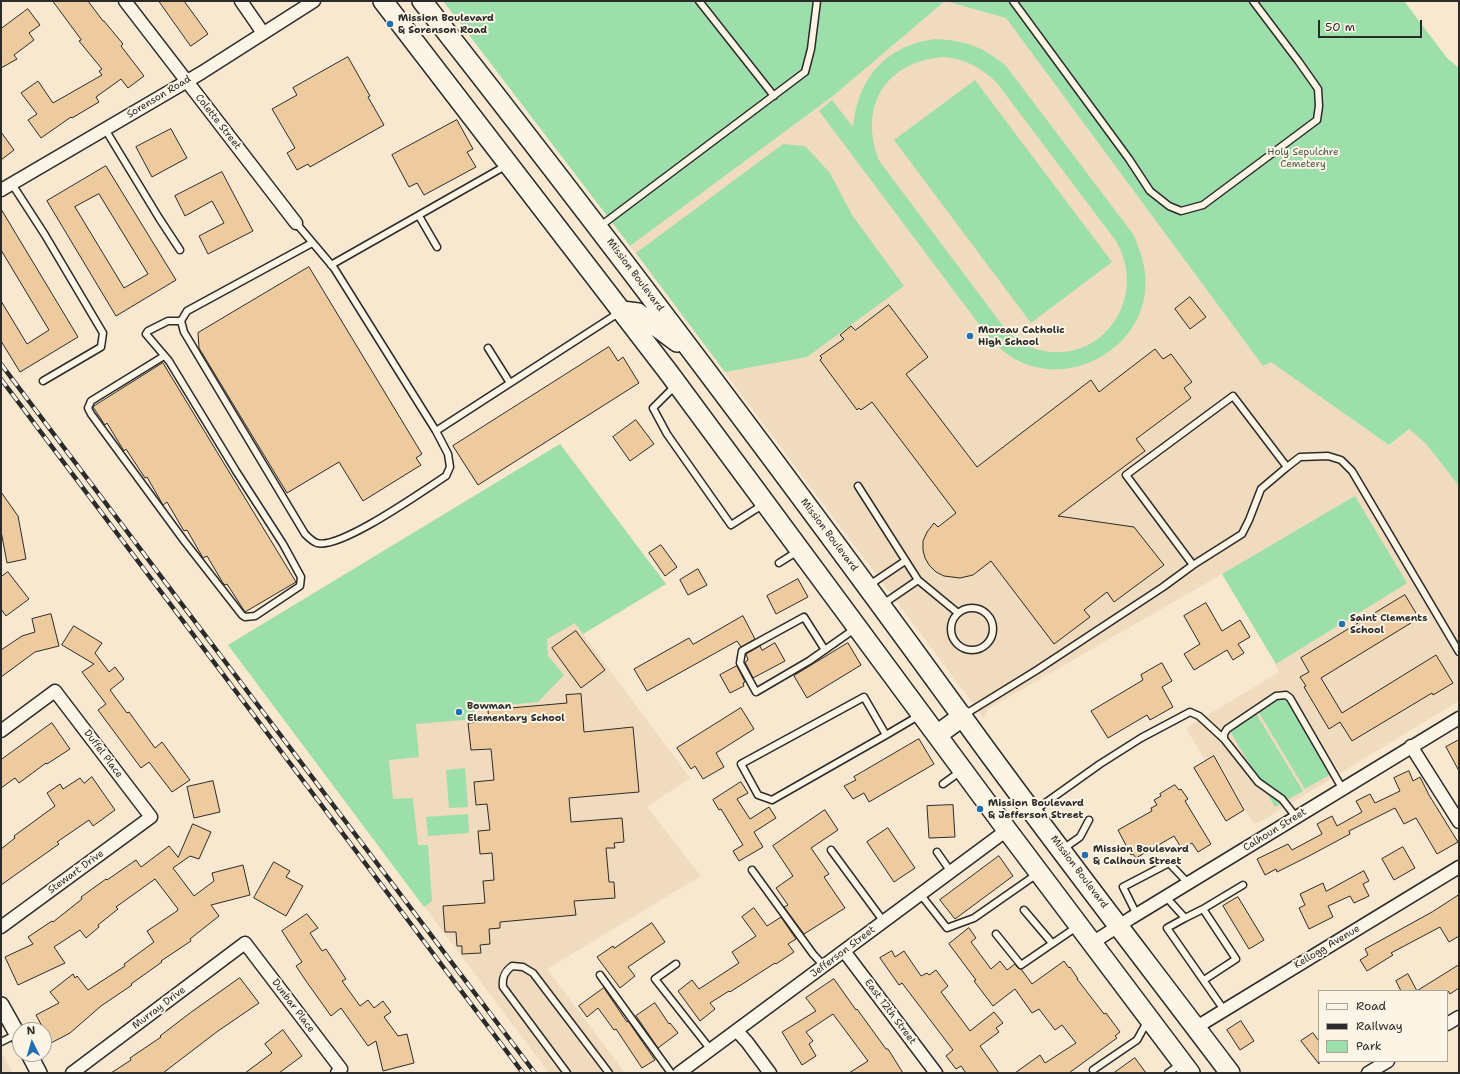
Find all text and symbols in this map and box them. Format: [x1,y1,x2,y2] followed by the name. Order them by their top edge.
[398,12,494,36] place label: Mission Boulevard & Sorenson Road
[1320,12,1424,38] scale bar
[385,19,395,29] marker: Mission Boulevard & Sorenson Road
[1325,19,1355,35] text: 50 m
[125,73,193,121] street label: Sorenson Road
[193,92,243,152] street label: Colette Street
[1267,146,1339,170] park label: Holy Sepulchre Cemetery
[604,236,666,314] street label: Mission Boulevard
[978,324,1065,348] place label: Moreau Catholic High School
[965,331,975,341] marker: Moreau Catholic High School
[798,496,860,574] street label: Mission Boulevard
[1350,612,1428,636] place label: Saint Clements School
[1337,619,1347,629] marker: Saint Clements School
[467,700,565,724] place label: Bowman Elementary School
[454,707,464,717] marker: Bowman Elementary School
[81,728,125,780] street label: Duffel Place
[988,797,1084,820] place label: Mission Boulevard & Jefferson Street
[975,804,985,814] marker: Mission Boulevard & Jefferson Street
[1241,806,1309,854] street label: Calhoun Street
[1048,833,1110,911] street label: Mission Boulevard
[1093,843,1189,866] place label: Mission Boulevard & Calhoun Street
[46,848,106,896] street label: Stewart Drive
[1080,850,1090,860] marker: Mission Boulevard & Calhoun Street
[1292,923,1362,971] street label: Kellogg Avenue
[808,924,878,980] street label: Jefferson Street
[269,977,317,1035] street label: Dunbar Place
[862,977,918,1047] street label: East 12th Street
[130,984,188,1032] street label: Murray Drive
[1318,990,1448,1062] legend
[1356,998,1386,1014] text: Road
[1356,1018,1403,1034] text: Railway
[12,1022,52,1062] north arrow
[26,1023,36,1038] text: N
[1356,1038,1382,1054] text: Park

